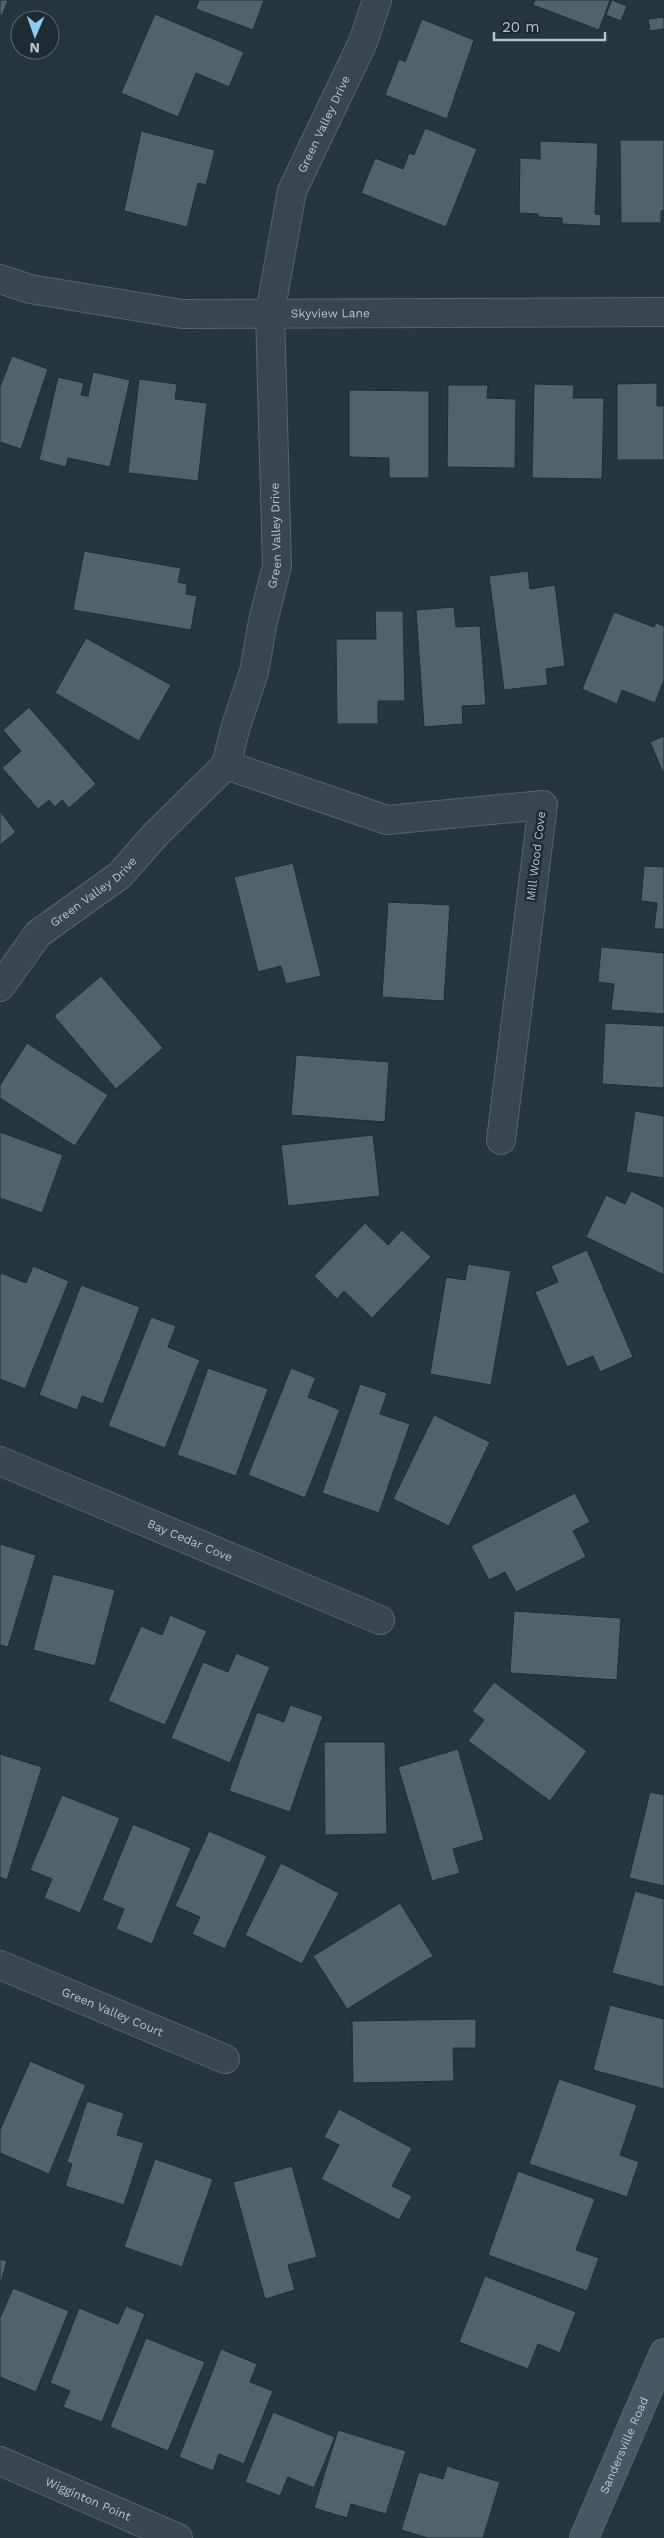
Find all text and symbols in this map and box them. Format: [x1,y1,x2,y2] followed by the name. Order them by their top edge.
[10,10,60,60] north arrow
[494,10,605,42] scale bar
[502,18,540,36] text: 20 m
[29,40,40,56] text: N
[295,73,353,175] street label: Green Valley Drive
[291,306,370,321] street label: Skyview Lane
[265,482,284,590] street label: Green Valley Drive
[524,810,548,901] street label: Mill Wood Cove
[47,854,140,930] street label: Green Valley Drive
[145,1516,235,1565] street label: Bay Cedar Cove
[60,1985,165,2039] street label: Green Valley Court
[597,2395,651,2496] street label: Sandersville Road
[43,2474,133,2524] street label: Wigginton Point

